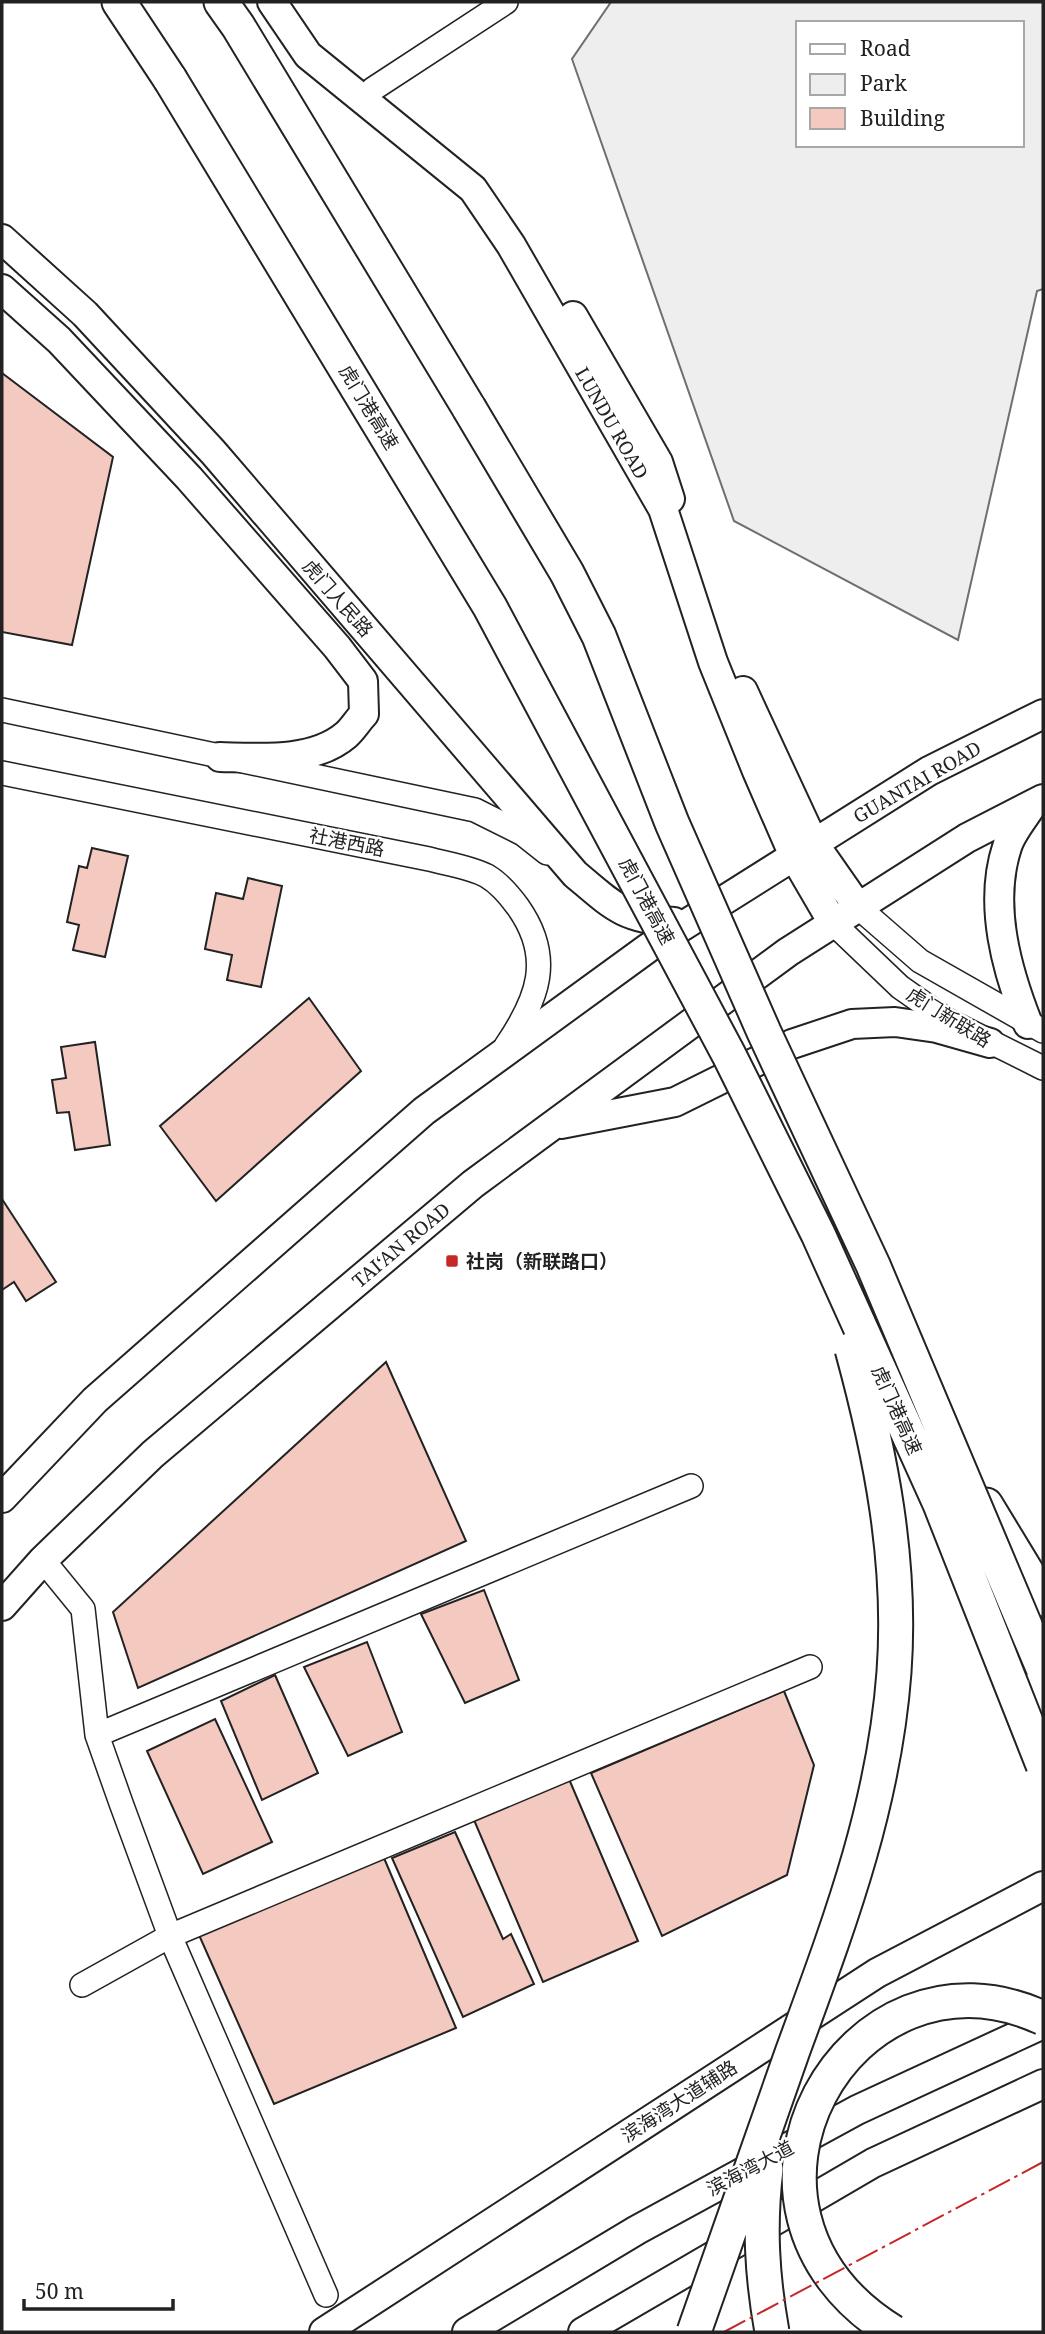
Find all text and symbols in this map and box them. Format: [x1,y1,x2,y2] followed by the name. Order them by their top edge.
[796,21,1024,147] legend
[860,34,911,62] text: Road
[860,69,907,97] text: Park
[860,104,945,132] text: Building
[333,360,405,454] street label: 虎门港高速
[569,362,655,484] street label: LUNDU ROAD
[297,554,379,642] street label: 虎门人民路
[848,735,986,829] street label: GUANTAI ROAD
[307,822,387,862] street label: 社港西路
[613,853,681,949] street label: 虎门港高速
[902,981,996,1053] street label: 虎门新联路
[347,1196,455,1294] street label: TAI‘AN ROAD
[466,1248,618,1274] place label: 社岗（新联路口）
[444,1253,460,1269] marker: 社岗（新联路口）
[866,1361,928,1459] street label: 虎门港高速
[616,2054,742,2148] street label: 滨海湾大道辅路
[702,2134,798,2202] street label: 滨海湾大道
[24,2268,173,2312] scale bar
[35,2277,84,2305] text: 50 m

